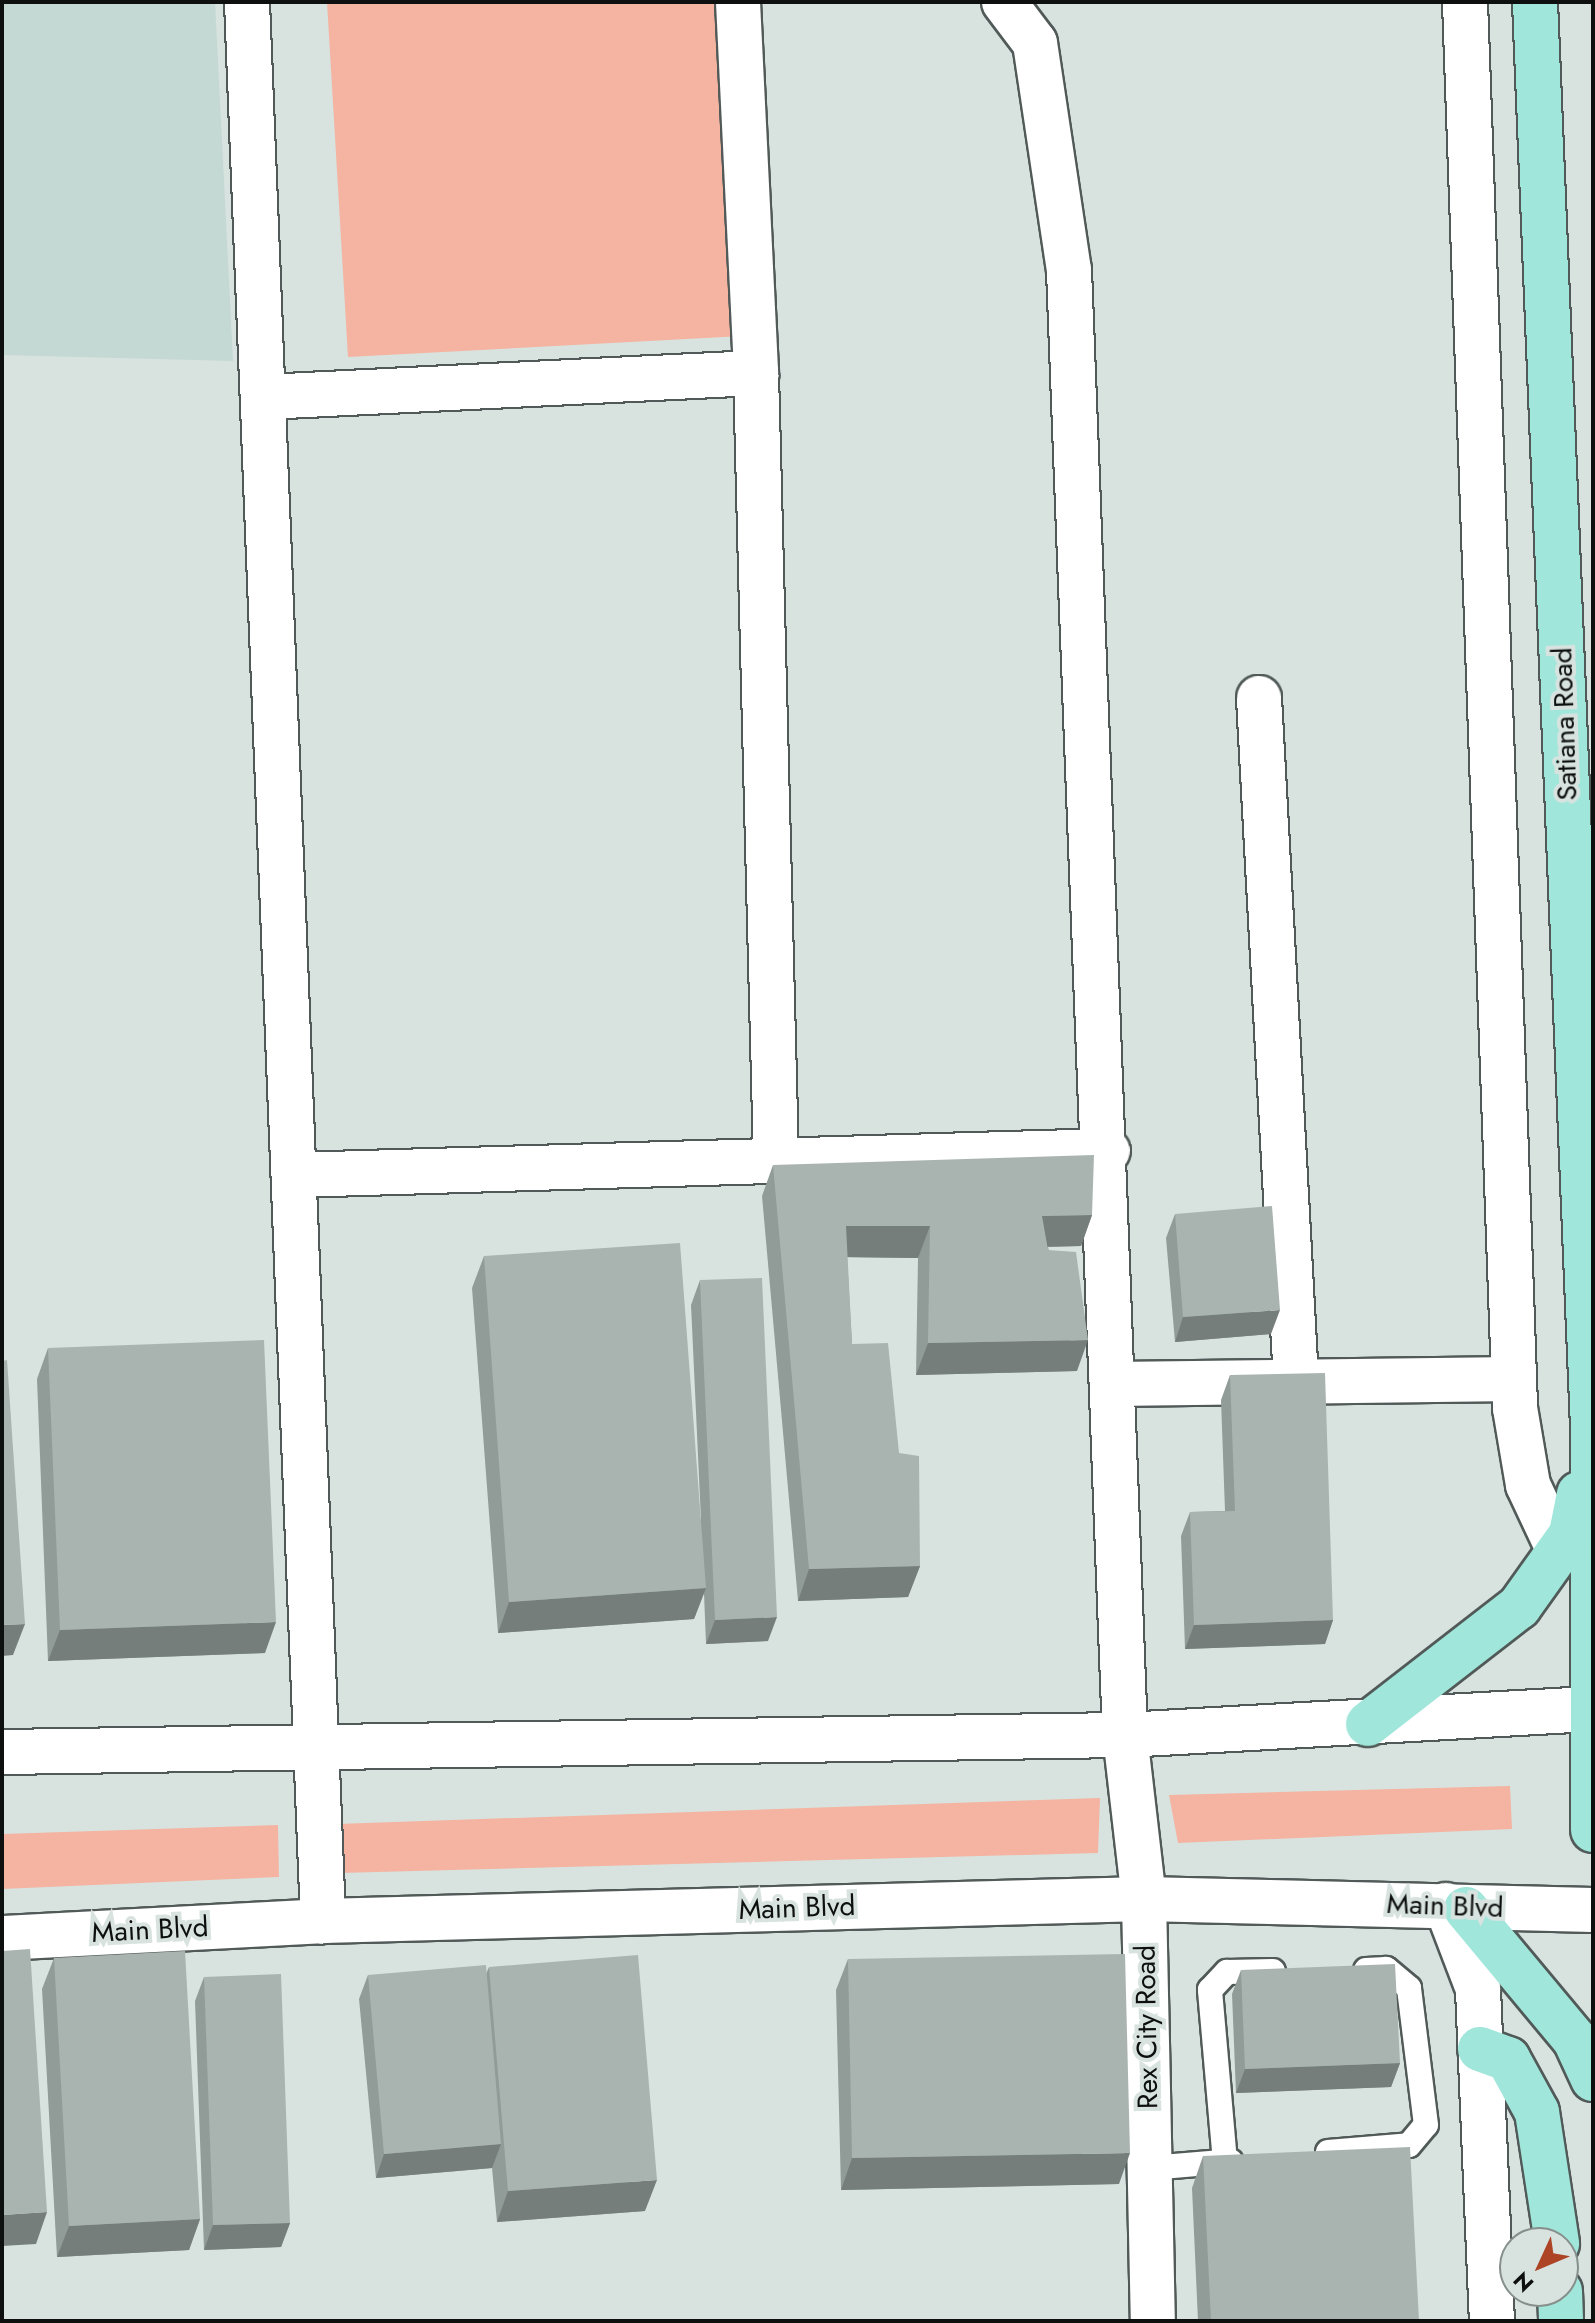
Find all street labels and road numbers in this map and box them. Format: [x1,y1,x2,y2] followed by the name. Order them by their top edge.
[1546,647,1584,801] street label: Satiana Road
[1386,1887,1504,1925] street label: Main Blvd
[738,1889,856,1927] street label: Main Blvd
[91,1910,209,1950] street label: Main Blvd
[1129,1945,1165,2109] street label: Rex City Road

